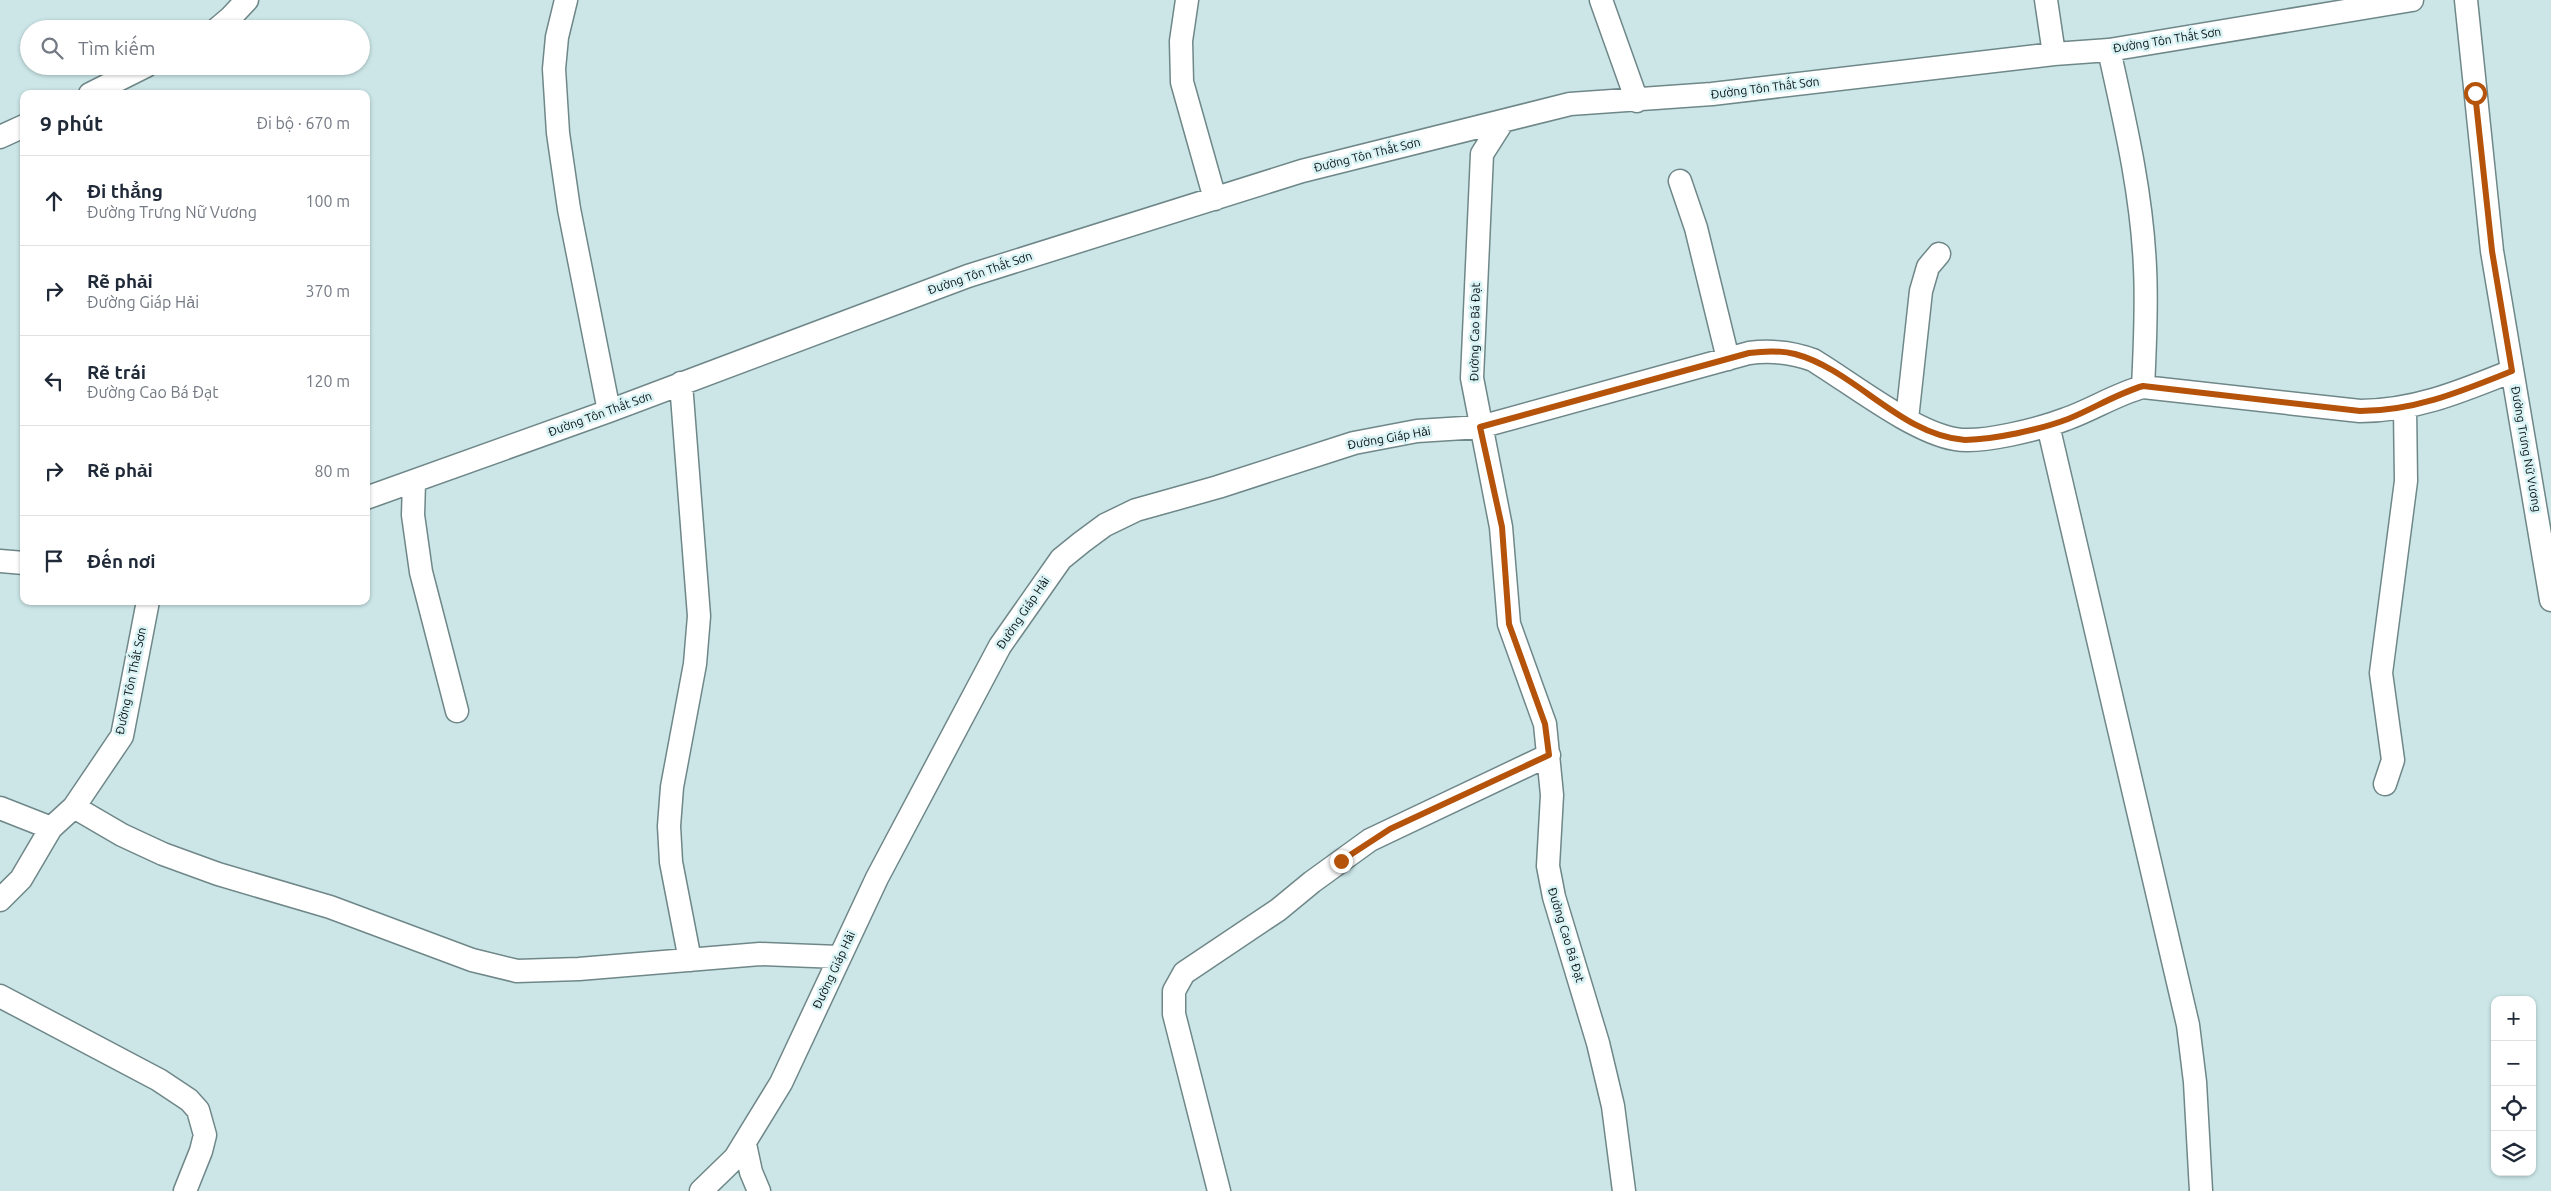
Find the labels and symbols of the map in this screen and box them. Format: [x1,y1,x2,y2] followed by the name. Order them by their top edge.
[2112,24,2222,54] street label: Đường Tôn Thất Sơn
[1710,73,1820,101] street label: Đường Tôn Thất Sơn
[2464,82,2487,105] route start
[1312,134,1422,174] street label: Đường Tôn Thất Sơn
[926,248,1034,296] street label: Đường Tôn Thất Sơn
[1467,282,1483,381] street label: Đường Cao Bá Đạt
[2509,385,2544,513] street label: Đường Trưng Nữ Vương
[546,388,653,438] street label: Đường Tôn Thất Sơn
[1346,424,1432,451] street label: Đường Giáp Hải
[994,574,1052,651] street label: Đường Giáp Hải
[112,626,148,736] street label: Đường Tôn Thất Sơn
[1330,850,1353,873] route end
[1545,886,1587,984] street label: Đường Cao Bá Đạt
[810,929,857,1011] street label: Đường Giáp Hải

